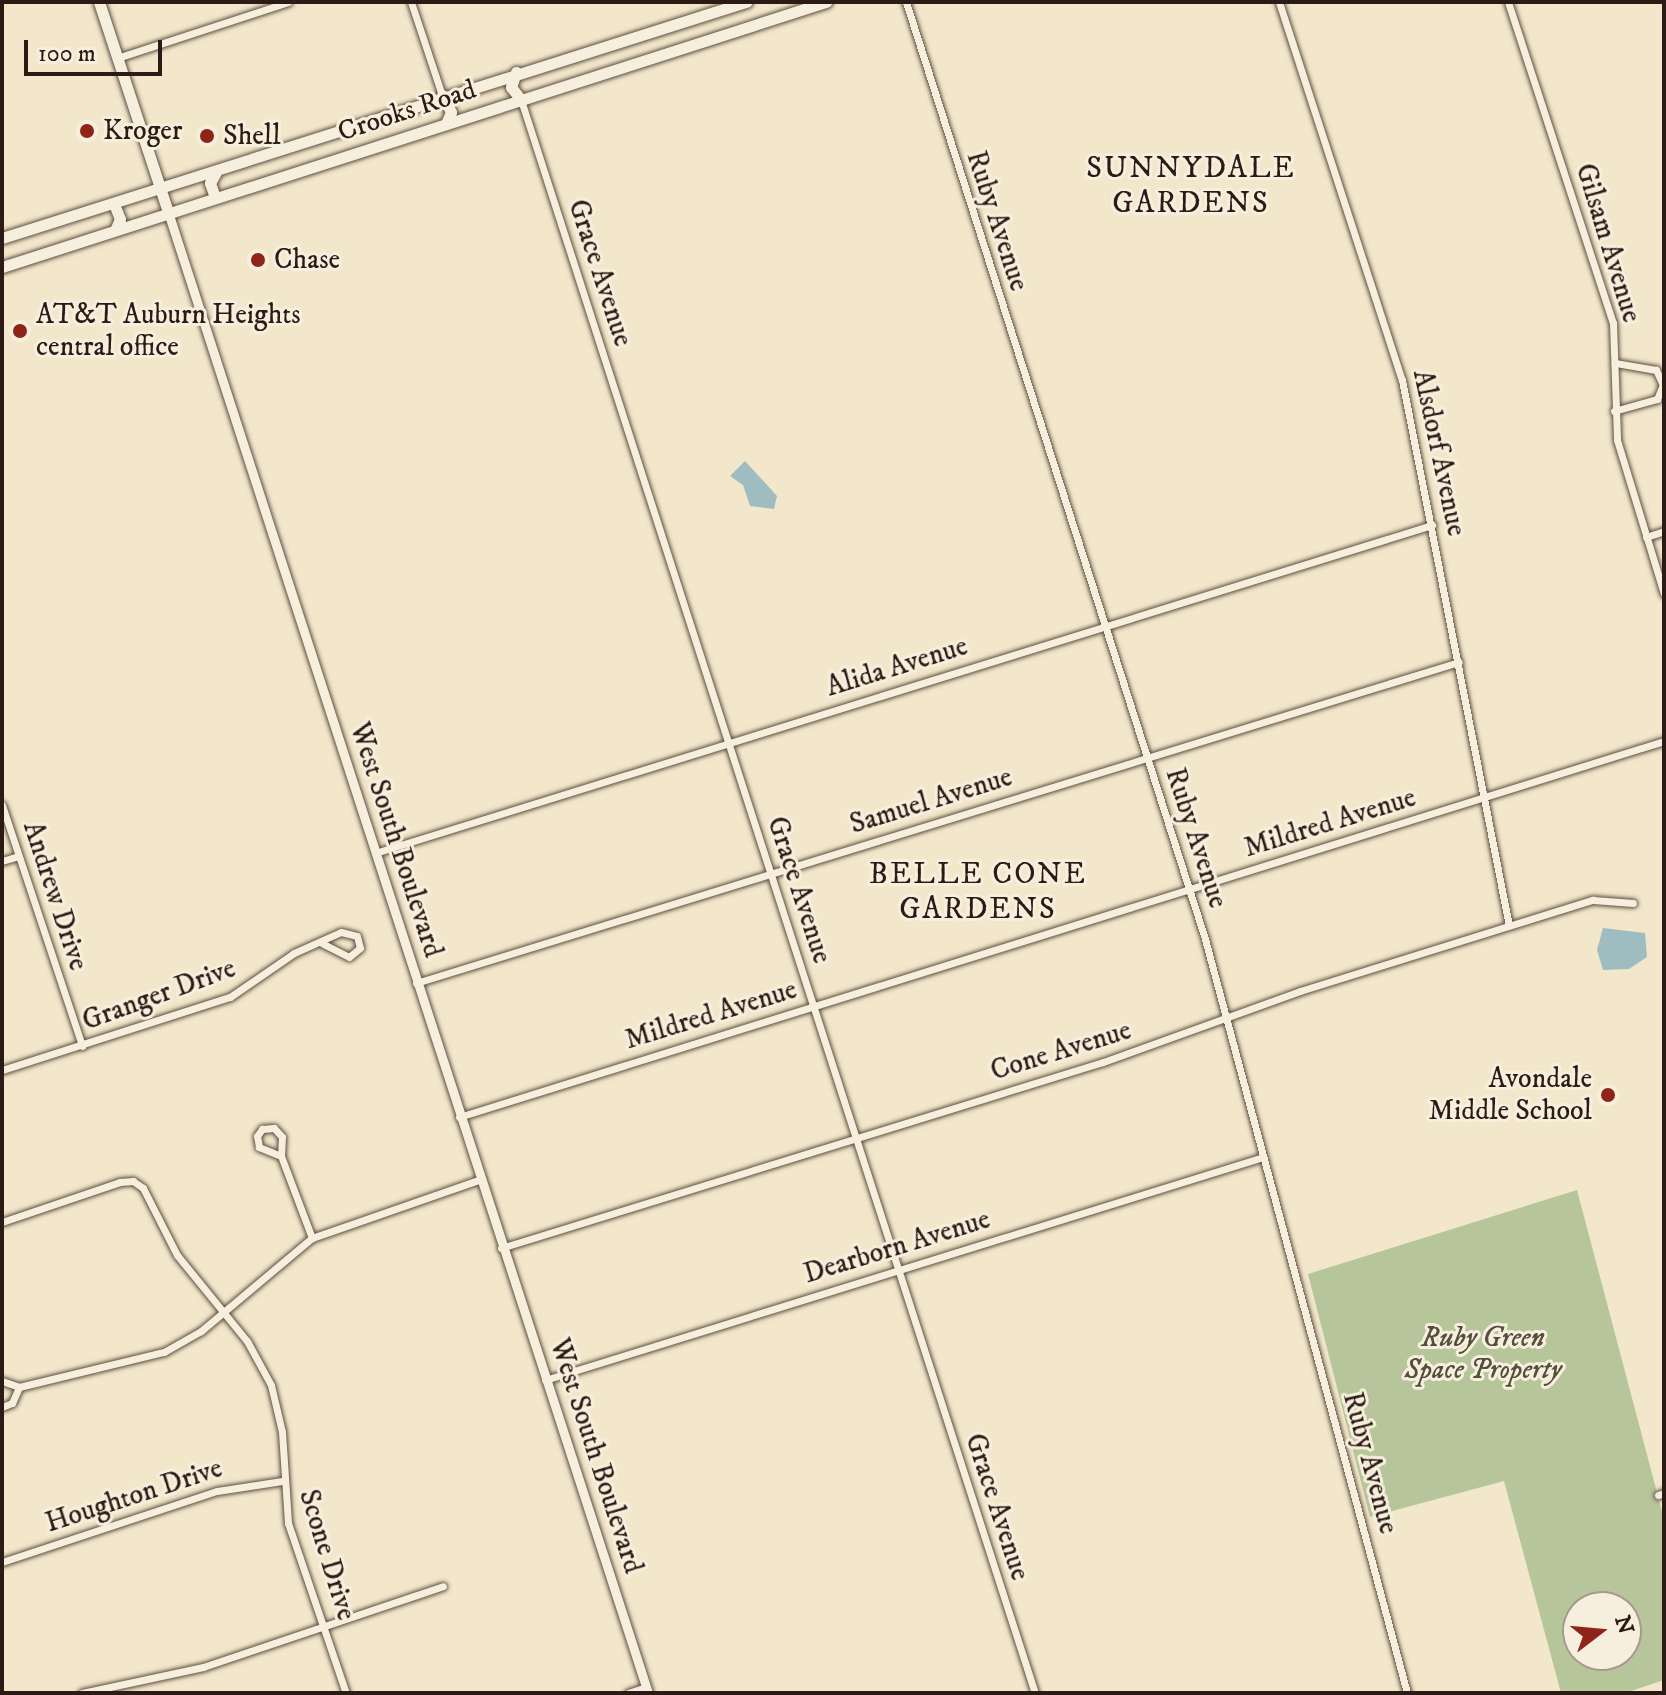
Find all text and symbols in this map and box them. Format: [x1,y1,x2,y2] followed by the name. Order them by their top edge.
[28,24,166,74] scale bar
[38,39,96,69] text: 100 m
[334,73,480,149] street label: Crooks Road
[103,114,182,148] place label: Kroger
[223,119,281,153] place label: Shell
[78,122,96,140] marker: Kroger
[198,127,216,145] marker: Shell
[959,147,1035,295] street label: Ruby Avenue
[1086,151,1296,222] district label: SUNNYDALE GARDENS
[1568,160,1648,326] street label: Gilsam Avenue
[560,195,640,351] street label: Grace Avenue
[274,243,340,277] place label: Chase
[249,251,267,269] marker: Chase
[36,298,300,364] place label: AT&T Auburn Heights central office
[11,322,29,340] marker: AT&T Auburn Heights central office
[1405,367,1473,539] street label: Alsdorf Avenue
[822,630,972,704] street label: Alida Avenue
[342,718,450,962] street label: West South Boulevard
[846,760,1016,842] street label: Samuel Avenue
[1158,764,1234,912] street label: Ruby Avenue
[1240,781,1420,865] street label: Mildred Avenue
[759,812,839,968] street label: Grace Avenue
[15,817,95,975] street label: Andrew Drive
[869,857,1087,928] district label: BELLE CONE GARDENS
[78,952,240,1038] street label: Granger Drive
[621,973,801,1057] street label: Mildred Avenue
[987,1014,1135,1088] street label: Cone Avenue
[1428,1062,1592,1128] place label: Avondale Middle School
[1599,1086,1617,1104] marker: Avondale Middle School
[800,1203,994,1291] street label: Dearborn Avenue
[1405,1321,1561,1387] park label: Ruby Green Space Property
[542,1334,650,1578] street label: West South Boulevard
[1335,1388,1405,1538] street label: Ruby Avenue
[957,1429,1037,1585] street label: Grace Avenue
[41,1452,227,1540] street label: Houghton Drive
[291,1486,363,1624] street label: Scone Drive
[1562,1591,1642,1671] north arrow
[1608,1612,1639,1637] text: N

